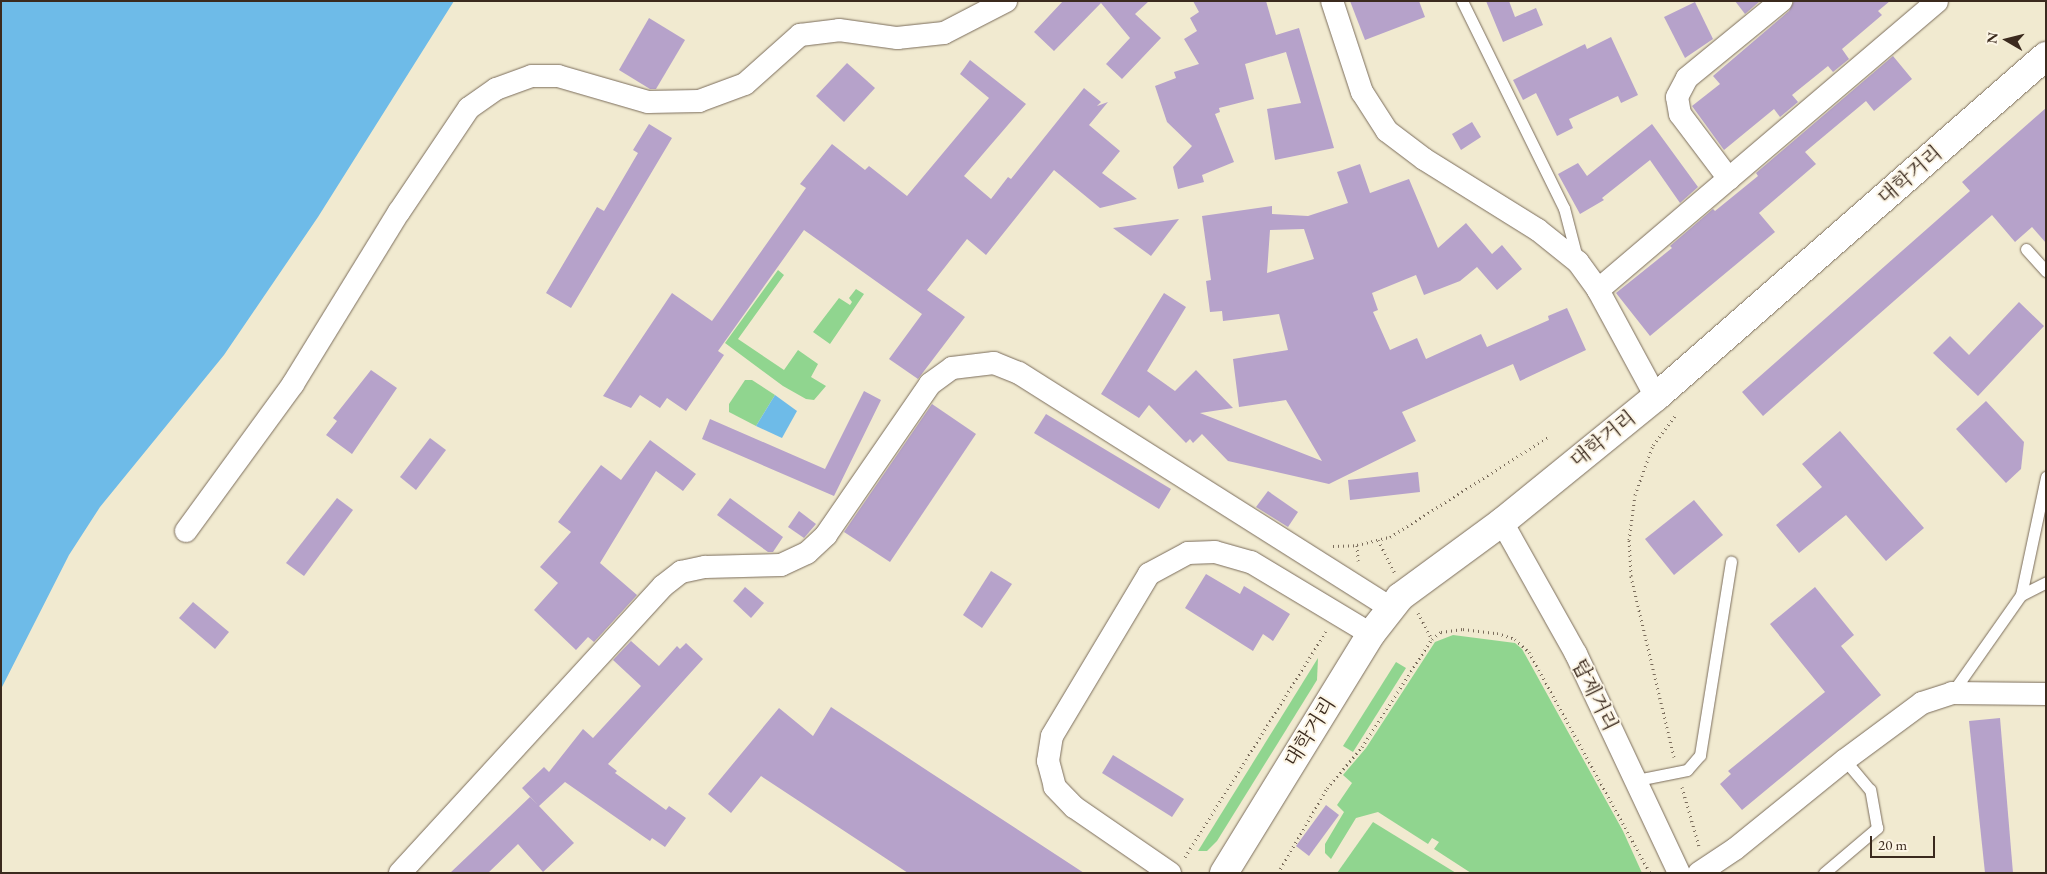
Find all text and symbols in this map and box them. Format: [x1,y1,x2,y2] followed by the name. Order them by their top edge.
[1982,15,2032,65] north arrow
[1982,31,2002,45] text: N
[1873,141,1947,209] street label: 대학거리
[1565,405,1641,473] street label: 대학거리
[1567,655,1623,735] street label: 탑제거리
[1279,693,1341,771] street label: 대학거리
[1872,826,1937,858] scale bar
[1878,835,1907,854] text: 20 m

